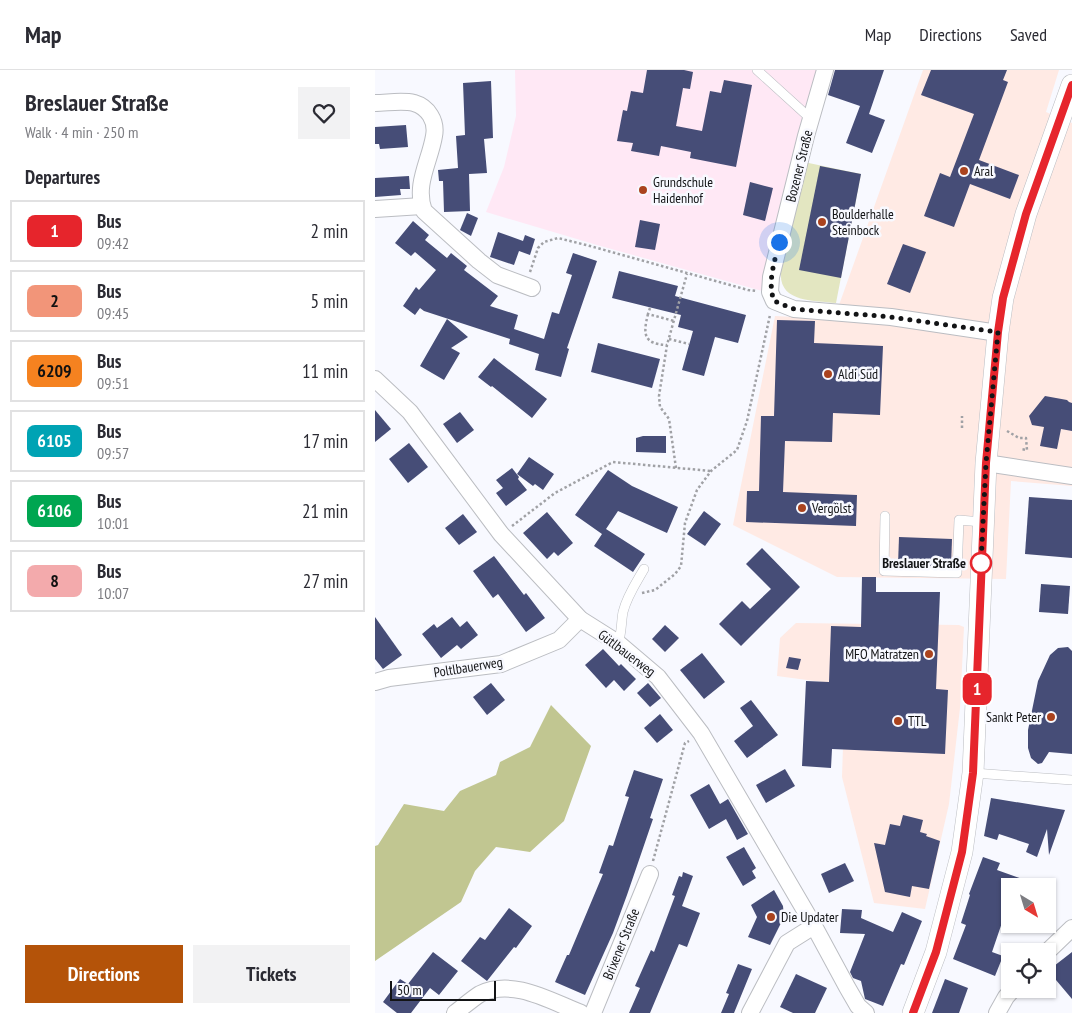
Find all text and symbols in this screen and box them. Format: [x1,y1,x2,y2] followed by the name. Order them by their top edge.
[25,19,62,50] text: Map
[865,23,891,46] text: Map
[919,23,982,46] text: Directions
[1010,23,1047,46] text: Saved
[25,87,169,118] text: Breslauer Straße
[298,87,350,139] button: heart
[25,122,138,142] text: Walk · 4 min · 250 m
[781,128,817,204] street label: Bozener Straße
[974,162,994,180] place label: Aral
[25,165,100,189] text: Departures
[958,165,970,177] marker: Aral
[653,173,713,207] place label: Grundschule Haidenhof
[637,184,649,196] marker: Grundschule Haidenhof
[832,205,894,239] place label: Boulderhalle Steinbock
[97,209,121,233] text: Bus
[816,216,828,228] marker: Boulderhalle Steinbock
[50,219,59,242] text: 1
[311,219,348,243] text: 2 min
[767,230,792,255] your location
[97,233,129,253] text: 09:42
[97,279,121,303] text: Bus
[50,289,59,312] text: 2
[311,289,348,313] text: 5 min
[97,303,129,323] text: 09:45
[97,349,121,373] text: Bus
[37,359,72,382] text: 6209
[302,359,348,383] text: 11 min
[838,365,878,383] place label: Aldi Süd
[822,368,834,380] marker: Aldi Süd
[97,373,129,393] text: 09:51
[97,419,121,443] text: Bus
[37,429,72,452] text: 6105
[303,429,348,453] text: 17 min
[97,443,129,463] text: 09:57
[97,489,121,513] text: Bus
[37,499,72,522] text: 6106
[302,499,348,523] text: 21 min
[811,499,852,517] place label: Vergölst
[796,502,808,514] marker: Vergölst
[97,513,129,533] text: 10:01
[970,552,992,574] marker: Breslauer Straße
[882,554,966,572] place label: Breslauer Straße
[97,559,121,583] text: Bus
[50,569,59,592] text: 8
[303,569,348,593] text: 27 min
[97,583,129,603] text: 10:07
[595,626,659,680] street label: Gütlbauerweg
[845,645,919,663] place label: MFO Matratzen
[923,648,935,660] marker: MFO Matratzen
[432,653,504,681] street label: Poltlbauerweg
[961,673,993,705] line badge: 1
[973,677,981,700] text: 1
[986,708,1041,726] place label: Sankt Peter
[1045,711,1057,723] marker: Sankt Peter
[908,712,927,730] place label: TTL
[892,715,904,727] marker: TTL
[1001,878,1056,932] north arrow
[1001,878,1056,998] map controls
[599,905,644,982] street label: Brixener Straße
[781,908,839,926] place label: Die Updater
[765,911,777,923] marker: Die Updater
[1001,943,1056,998] button: locate
[25,945,183,1003] button: Directions
[193,945,350,1003] button: Tickets
[390,978,496,1001] scale bar
[397,981,422,999] text: 50 m

